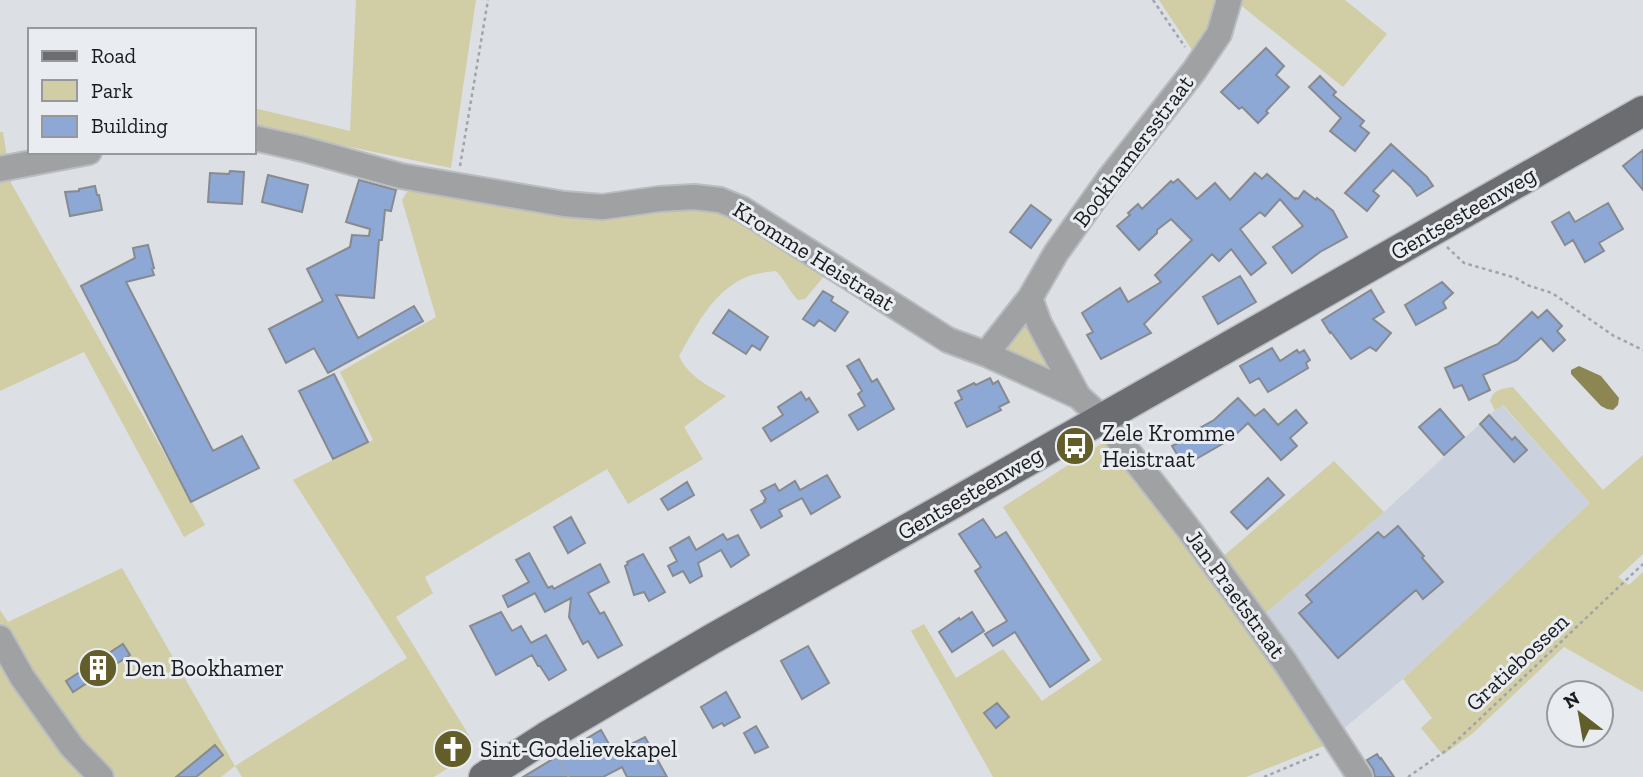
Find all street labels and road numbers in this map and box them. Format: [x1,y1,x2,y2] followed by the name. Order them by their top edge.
[1067,69,1199,232] street label: Bookhamersstraat
[1385,160,1541,266] street label: Gentsesteenweg
[728,195,900,317] street label: Kromme Heistraat
[892,440,1048,546] street label: Gentsesteenweg
[1180,524,1292,664] street label: Jan Praetstraat
[1460,607,1574,717] street label: Gratiebossen

